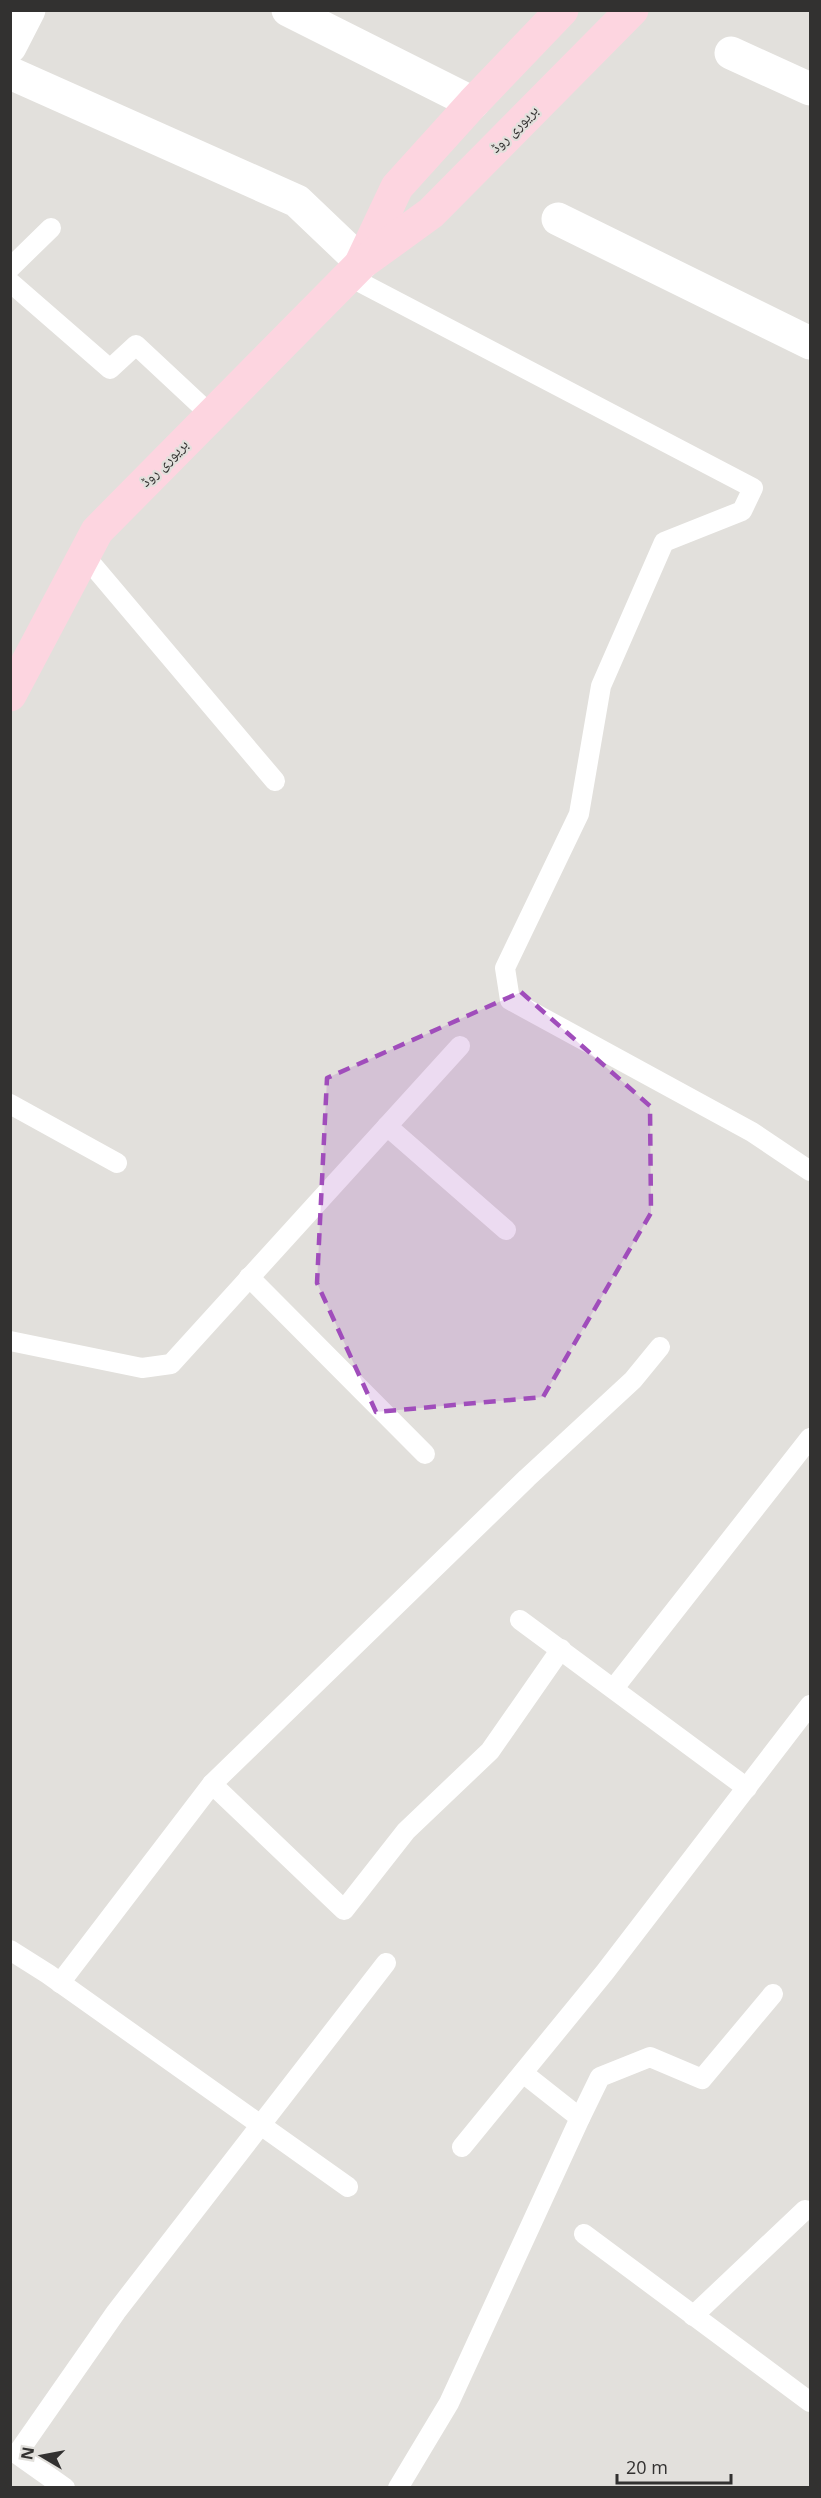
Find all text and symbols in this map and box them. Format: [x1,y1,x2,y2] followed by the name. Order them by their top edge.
[485,100,542,157] street label: بریوری روڈ
[135,434,192,491] street label: بریوری روڈ
[12,2426,72,2486] north arrow
[15,2445,39,2462] text: N
[617,2447,731,2485] scale bar
[626,2455,668,2479] text: 20 m

